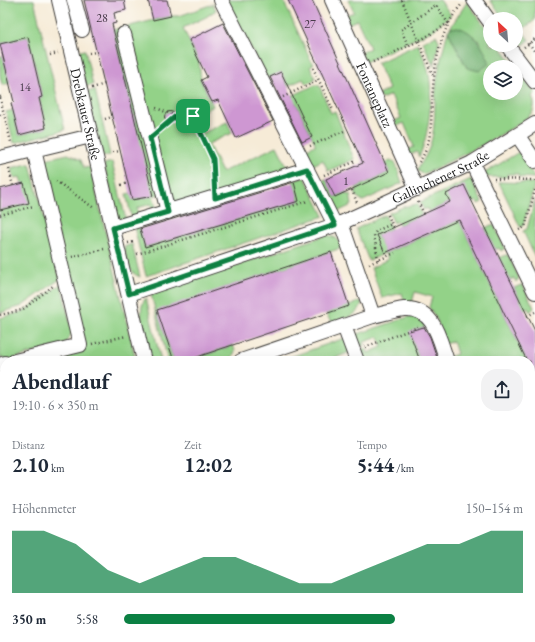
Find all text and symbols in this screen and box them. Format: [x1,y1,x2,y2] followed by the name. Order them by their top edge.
[96,10,108,26] house number: 28
[483,12,523,52] north arrow
[483,12,523,100] map controls
[304,16,316,32] house number: 27
[352,59,397,131] street label: Fontaneplatz
[483,60,523,100] button: layers
[66,66,105,162] street label: Drebkauer Straße
[19,79,31,95] house number: 14
[176,99,210,133] pin
[182,105,204,127] icon: arrive
[389,145,493,208] street label: Gallinchener Straße
[343,173,349,189] house number: 1
[12,367,110,396] text: Abendlauf
[481,369,523,411] button: share
[12,397,99,414] text: 19:10 · 6 × 350 m
[12,438,44,452] text: Distanz
[184,438,201,452] text: Zeit
[357,438,387,452] text: Tempo
[12,452,49,478] text: 2.10
[184,452,232,478] text: 12:02
[357,452,394,478] text: 5:44
[49,461,65,475] text: km
[394,461,414,475] text: /km
[12,500,76,517] text: Höhenmeter
[466,500,523,517] text: 150–154 m
[12,611,46,628] text: 350 m
[76,611,98,628] text: 5:58

